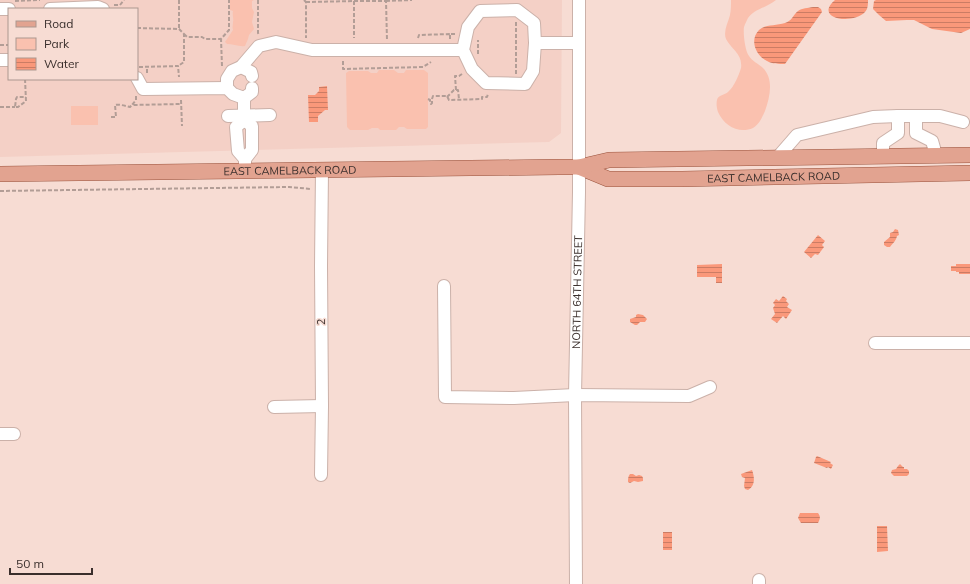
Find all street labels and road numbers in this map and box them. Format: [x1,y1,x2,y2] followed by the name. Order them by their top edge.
[223,163,357,178] street label: EAST CAMELBACK ROAD
[707,169,840,185] street label: EAST CAMELBACK ROAD
[569,235,585,349] street label: NORTH 64TH STREET
[314,318,328,325] street label: 2

